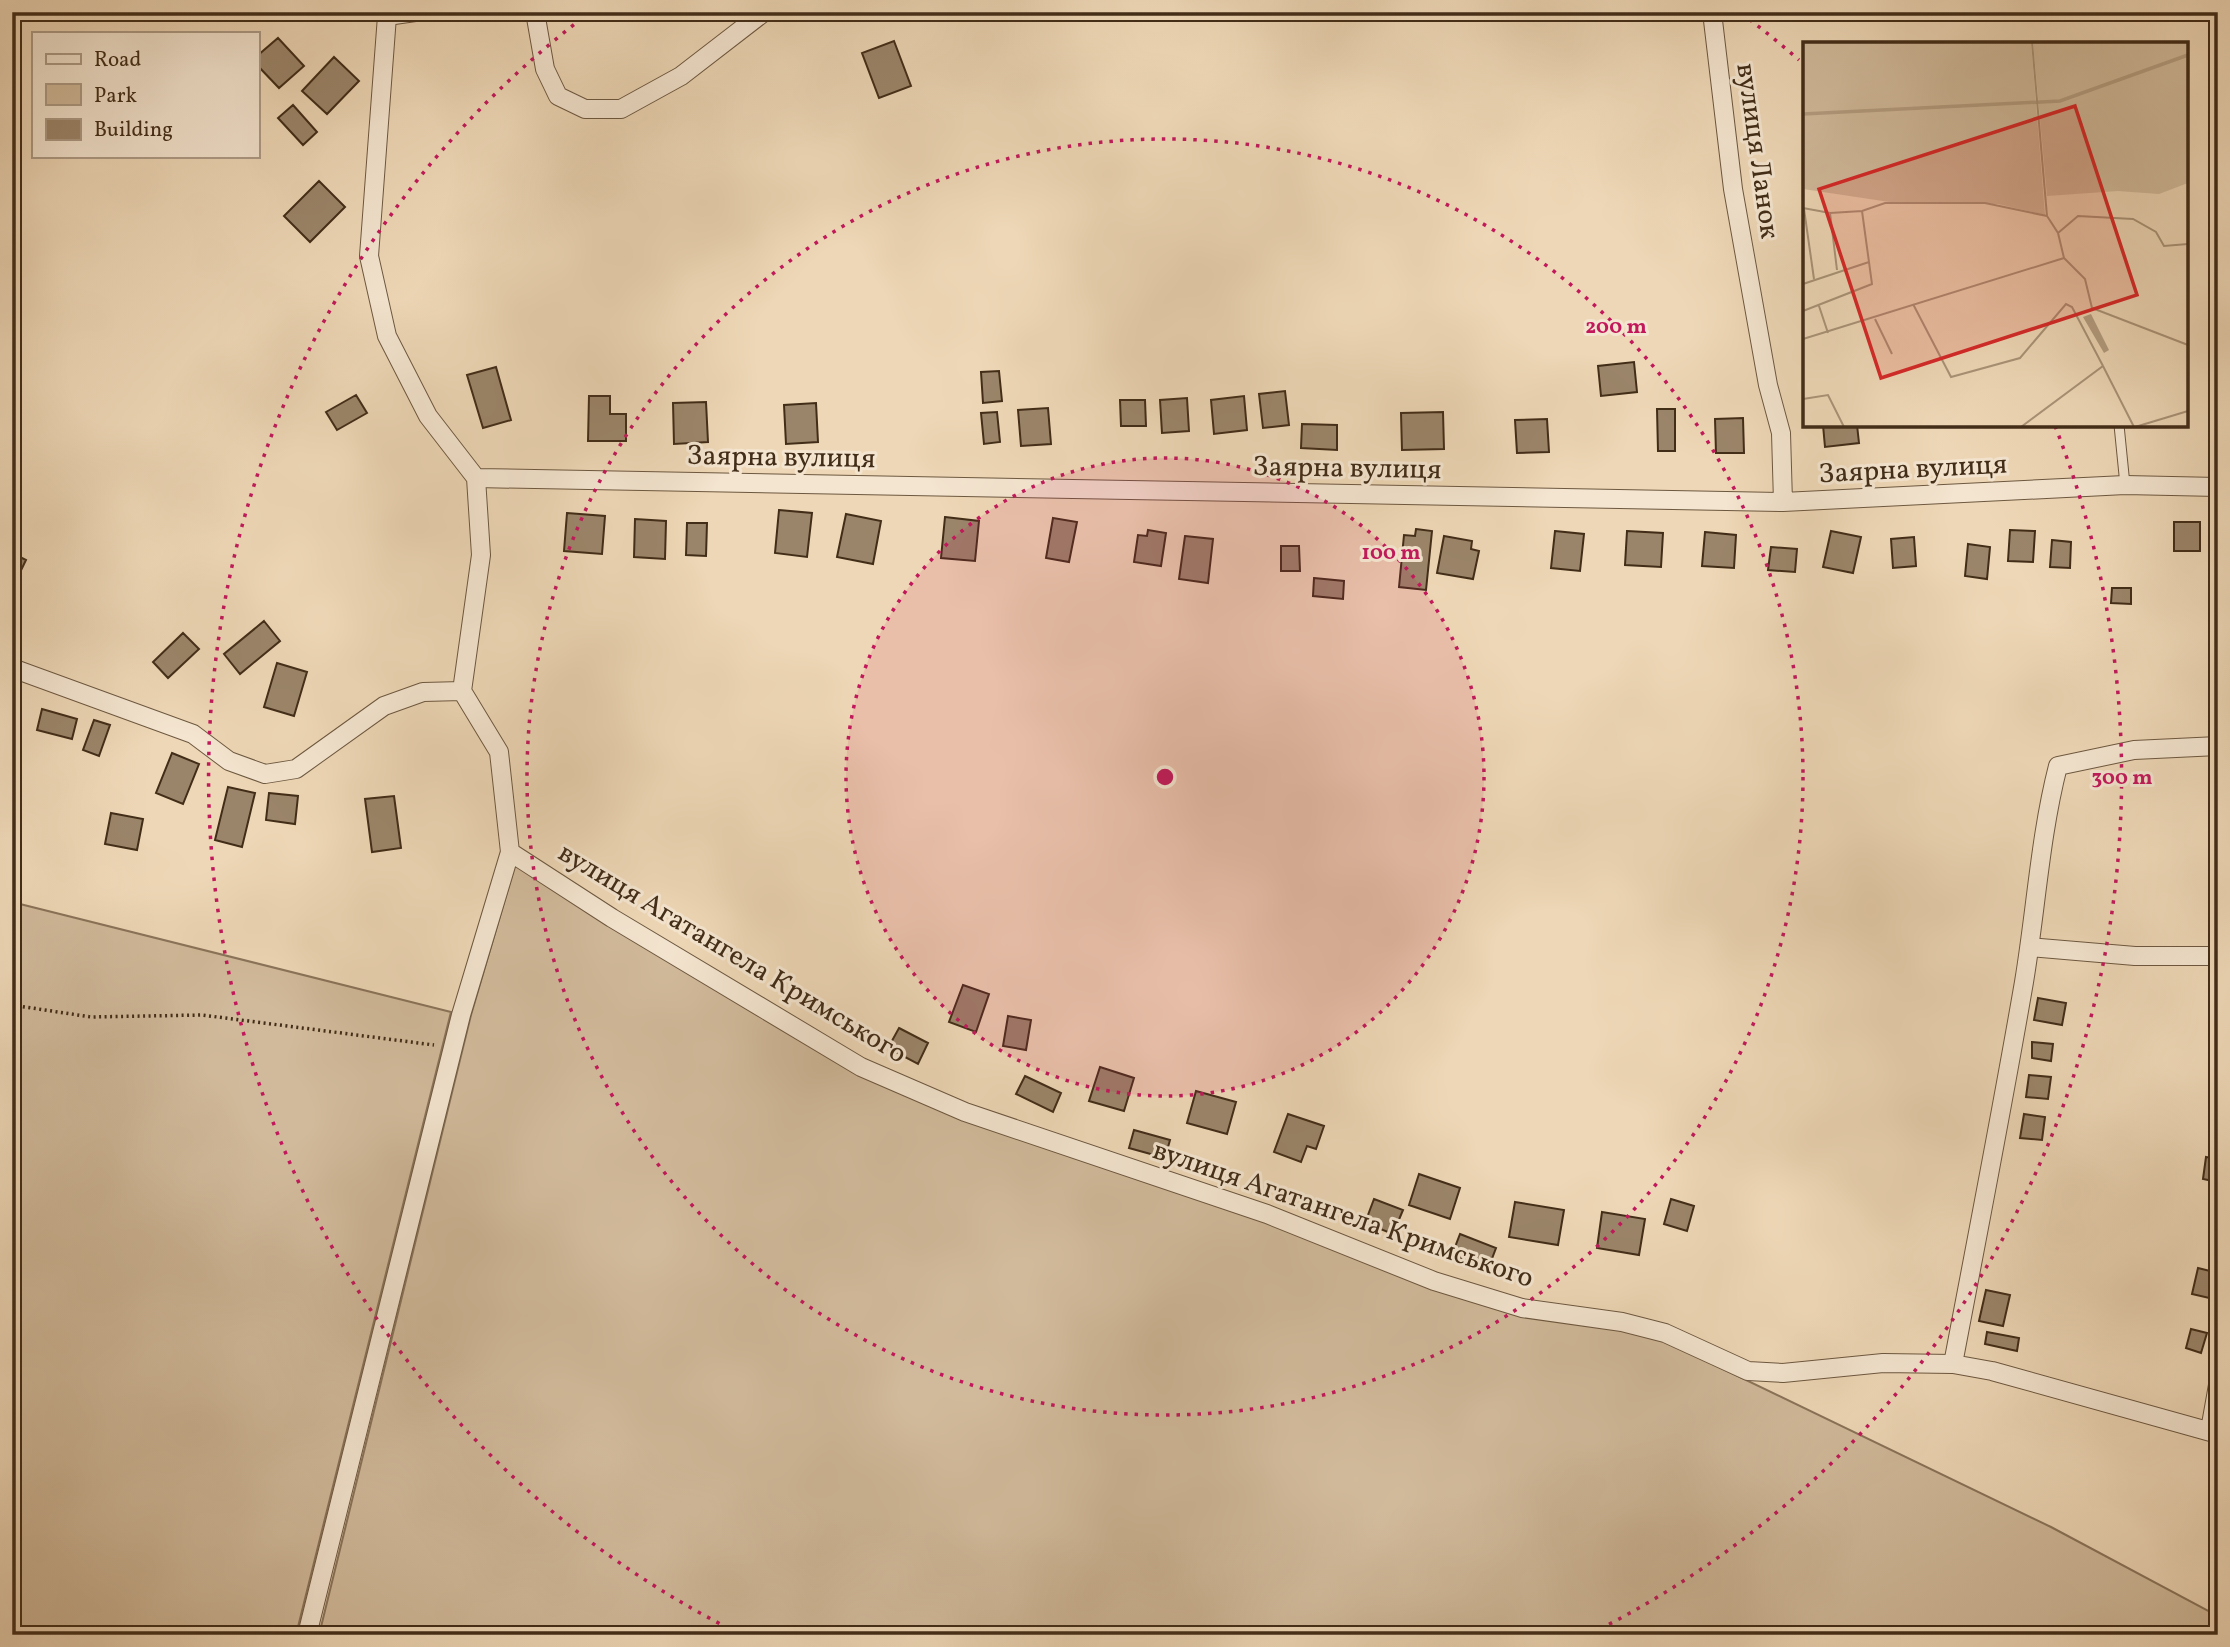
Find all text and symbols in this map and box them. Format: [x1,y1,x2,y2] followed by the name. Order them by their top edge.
[32,32,259,158] legend
[1803,42,2188,427] inset map
[94,46,141,75] text: Road
[1725,61,1789,241] street label: вулиця Ланок
[94,82,137,111] text: Park
[94,116,173,145] text: Building
[1585,313,1647,342] text: 200 m
[686,437,876,479] street label: Заярна вулиця
[1818,446,2008,494] street label: Заярна вулиця
[1252,448,1442,490] street label: Заярна вулиця
[1361,539,1421,568] text: 100 m
[2092,764,2152,793] text: 300 m
[1153,765,1177,789] centre of rings
[550,834,914,1074] street label: вулиця Агатангела Кримського
[1147,1131,1539,1299] street label: вулиця Агатангела Кримського

